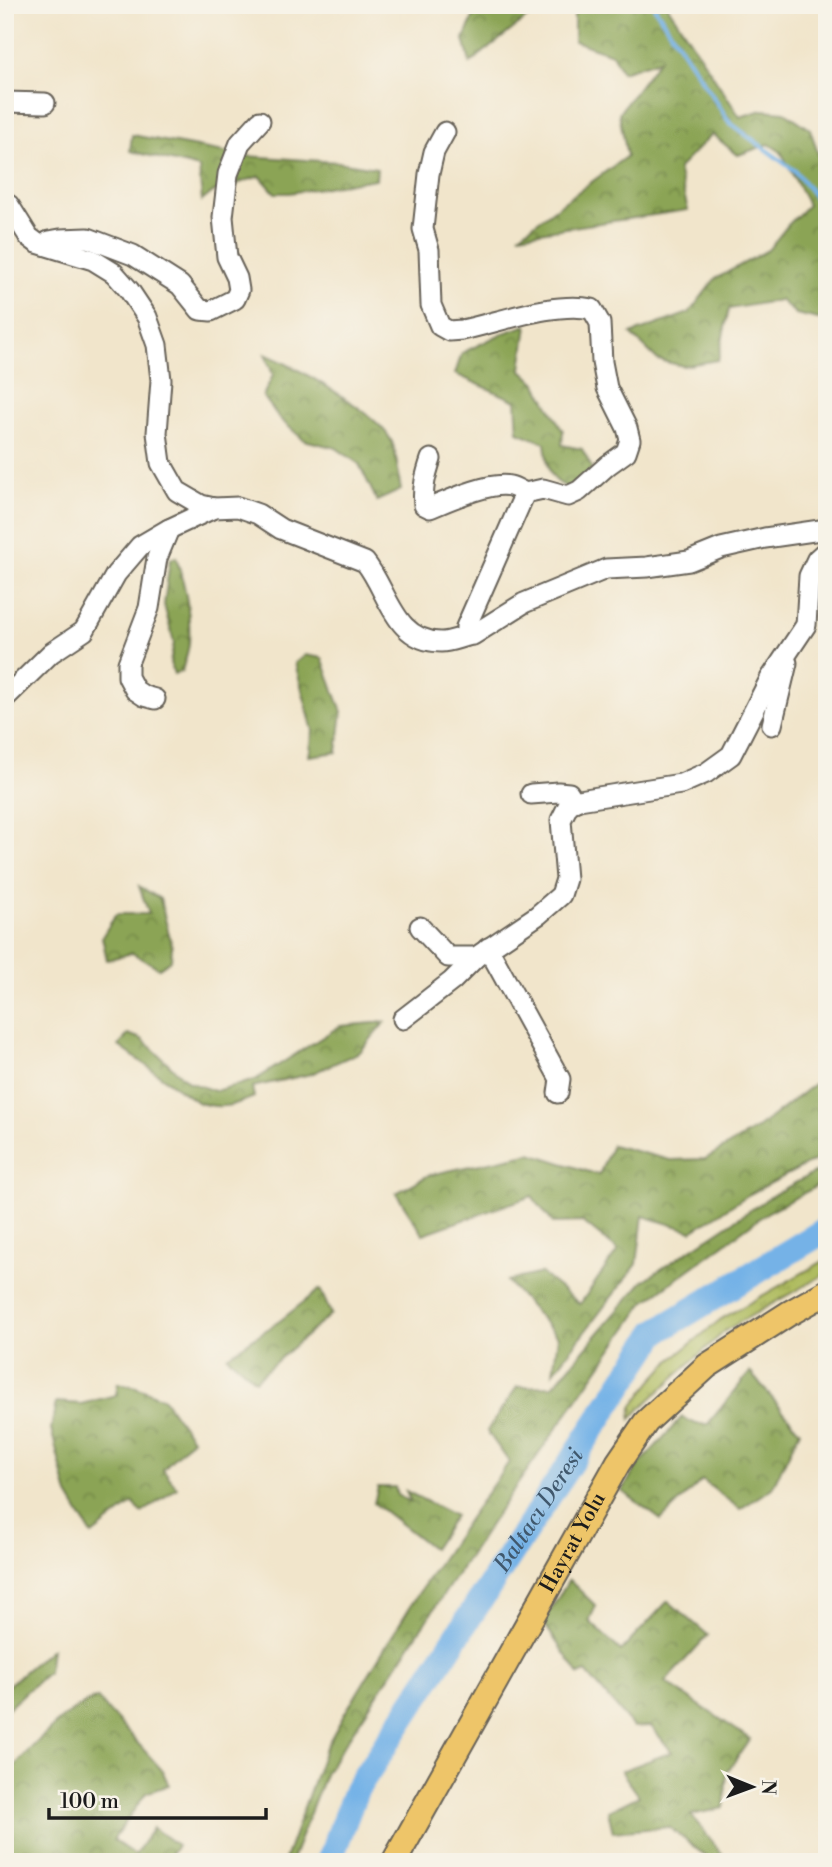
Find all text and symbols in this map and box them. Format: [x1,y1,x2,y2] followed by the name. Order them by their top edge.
[488,1442,590,1579] water label: Baltacı Deresi
[535,1488,612,1598] street label: Hayrat Yolu
[716,1752,786,1822] north arrow
[49,1776,266,1820] scale bar
[756,1780,780,1795] text: N
[60,1789,119,1815] text: 100 m

